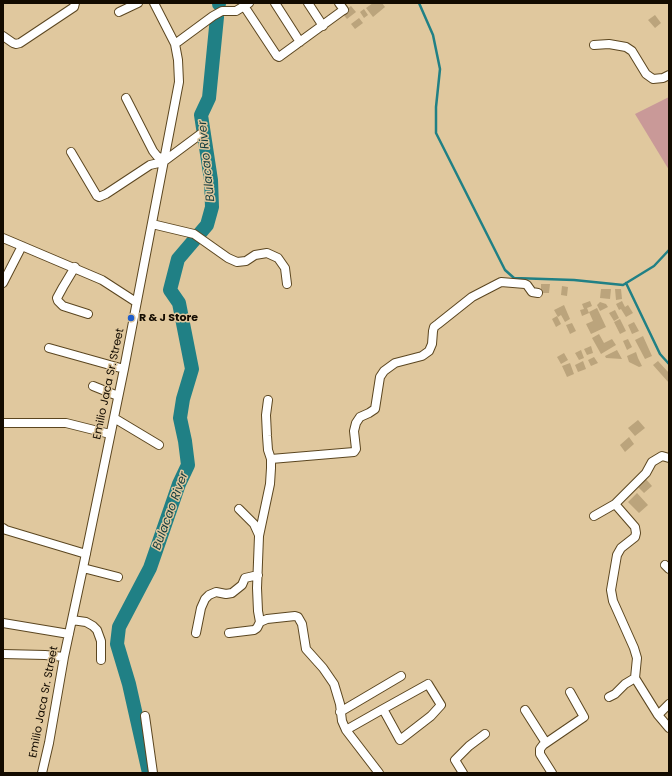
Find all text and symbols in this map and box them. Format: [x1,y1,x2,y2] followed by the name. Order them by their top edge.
[196,120,218,202] water label: Bulacao River
[139,311,198,325] place label: R & J Store
[126,313,136,323] marker: R & J Store
[91,327,127,441] street label: Emilio Jaca Sr. Street
[150,470,192,552] water label: Bulacao River
[27,645,61,759] street label: Emilio Jaca Sr. Street

